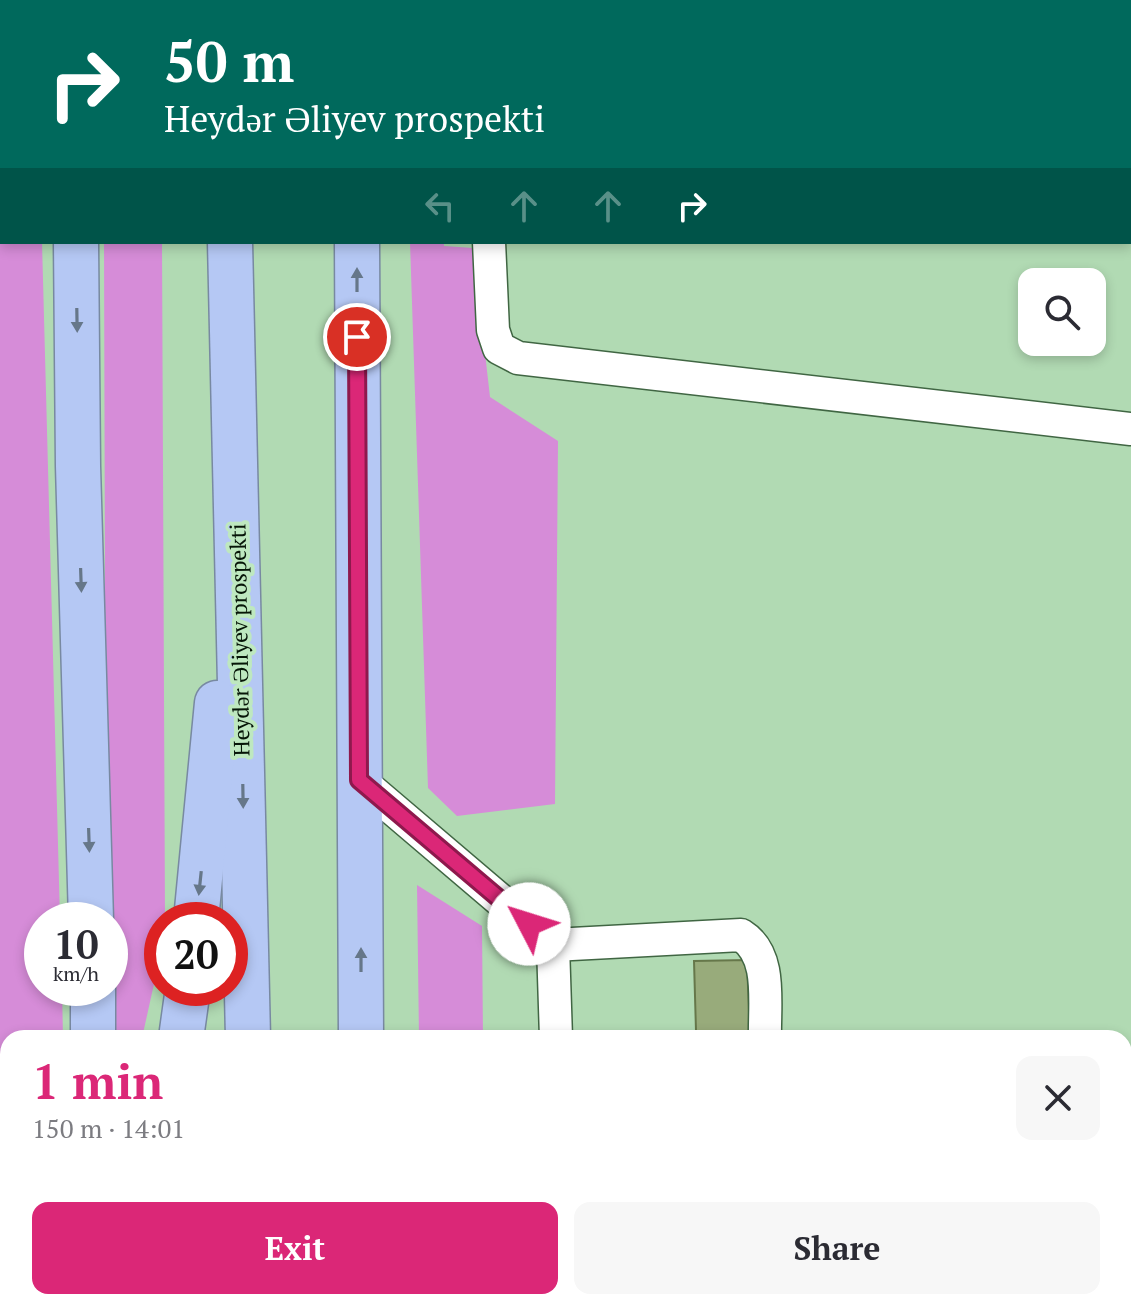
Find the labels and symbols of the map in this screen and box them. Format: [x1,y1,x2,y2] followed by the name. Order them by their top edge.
[351,267,363,292] one-way arrow
[323,303,391,371] pin
[70,308,83,333] one-way arrow
[222,523,256,757] street label: Heydər Əliyev prospekti
[75,568,88,593] one-way arrow
[236,784,249,809] one-way arrow
[83,828,95,853] one-way arrow
[193,871,206,896] one-way arrow
[487,882,571,966] position arrow
[144,902,248,1006] speed limit sign: 20
[354,947,367,972] one-way arrow

